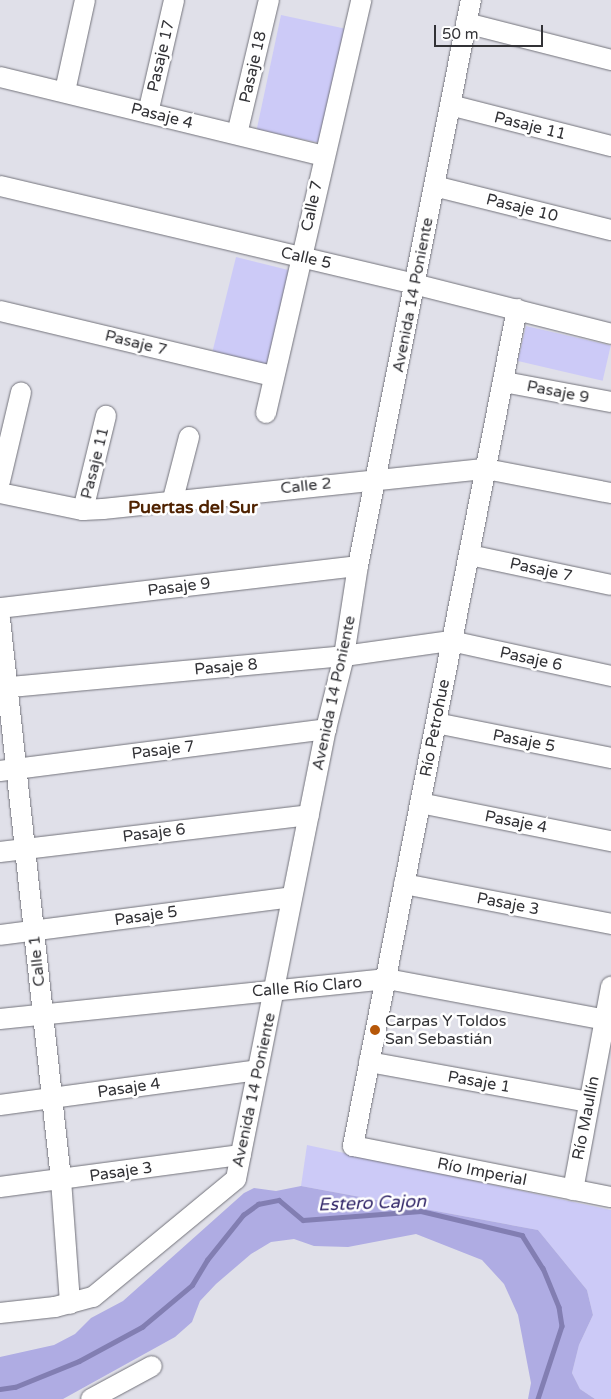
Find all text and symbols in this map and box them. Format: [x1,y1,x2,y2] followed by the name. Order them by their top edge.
[436,15,545,47] scale bar
[143,18,179,94] street label: Pasaje 17
[442,25,479,43] text: 50 m
[235,29,271,105] street label: Pasaje 18
[129,99,195,133] street label: Pasaje 4
[492,108,568,144] street label: Pasaje 11
[297,179,327,233] street label: Calle 7
[484,190,560,226] street label: Pasaje 10
[389,216,437,374] street label: Avenida 14 Poniente
[279,243,333,273] street label: Calle 5
[103,326,169,360] street label: Pasaje 7
[525,377,591,407] street label: Pasaje 9
[77,425,113,501] street label: Pasaje 11
[279,474,333,498] street label: Calle 2
[128,496,258,518] district label: Puertas del Sur
[508,554,574,586] street label: Pasaje 7
[146,574,212,600] street label: Pasaje 9
[308,614,360,772] street label: Avenida 14 Poniente
[498,643,564,675] street label: Pasaje 6
[194,655,258,679] street label: Pasaje 8
[416,678,454,778] street label: Río Petrohue
[491,726,557,756] street label: Pasaje 5
[130,737,196,763] street label: Pasaje 7
[483,807,549,837] street label: Pasaje 4
[121,820,187,846] street label: Pasaje 6
[475,889,541,919] street label: Pasaje 3
[113,902,179,930] street label: Pasaje 5
[25,934,49,988] street label: Calle 1
[251,973,363,1001] street label: Calle Río Claro
[228,1011,280,1169] street label: Avenida 14 Poniente
[385,1011,506,1049] place label: Carpas Y Toldos San Sebastián
[369,1024,381,1036] marker: Carpas Y Toldos San Sebastián
[446,1067,512,1097] street label: Pasaje 1
[96,1074,162,1102] street label: Pasaje 4
[568,1074,604,1162] street label: Río Maullín
[436,1154,528,1190] street label: Río Imperial
[88,1158,154,1186] street label: Pasaje 3
[318,1190,426,1216] water label: Estero Cajon

